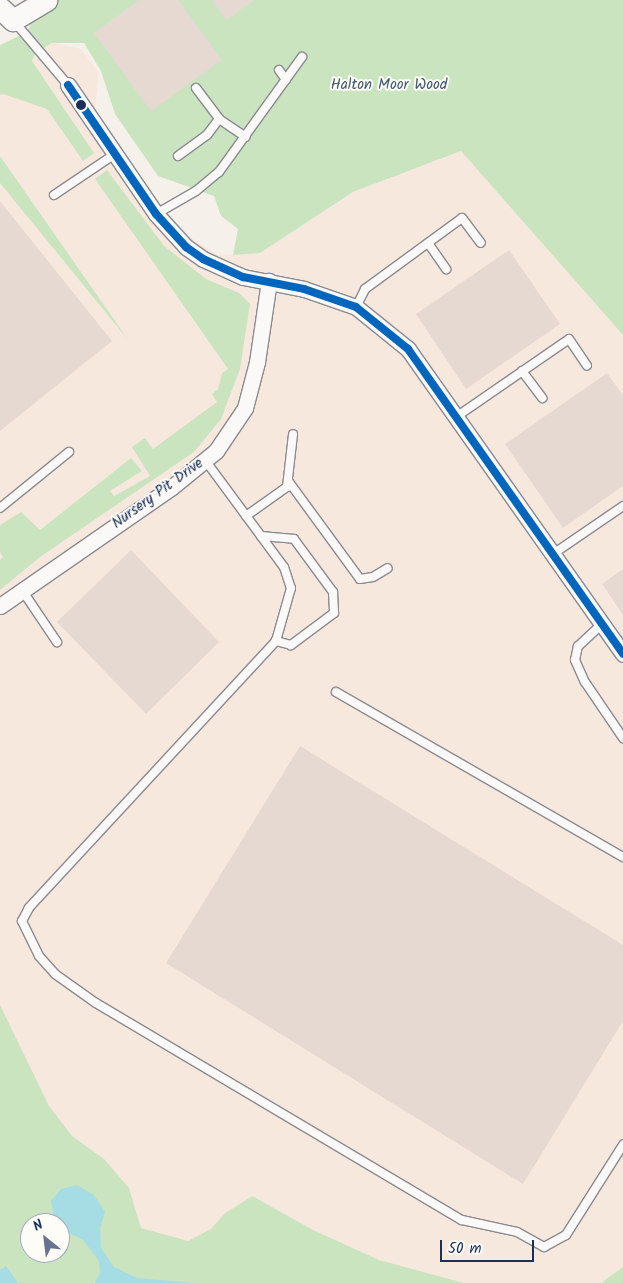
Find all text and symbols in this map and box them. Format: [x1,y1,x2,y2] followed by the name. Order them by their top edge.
[331,77,447,95] park label: Halton Moor Wood
[76,100,86,110] unlabelled marker
[109,455,207,533] street label: Nursery Pit Drive
[20,1213,70,1263] north arrow
[29,1214,47,1238] text: N
[443,1230,537,1262] scale bar
[448,1237,482,1261] text: 50 m

